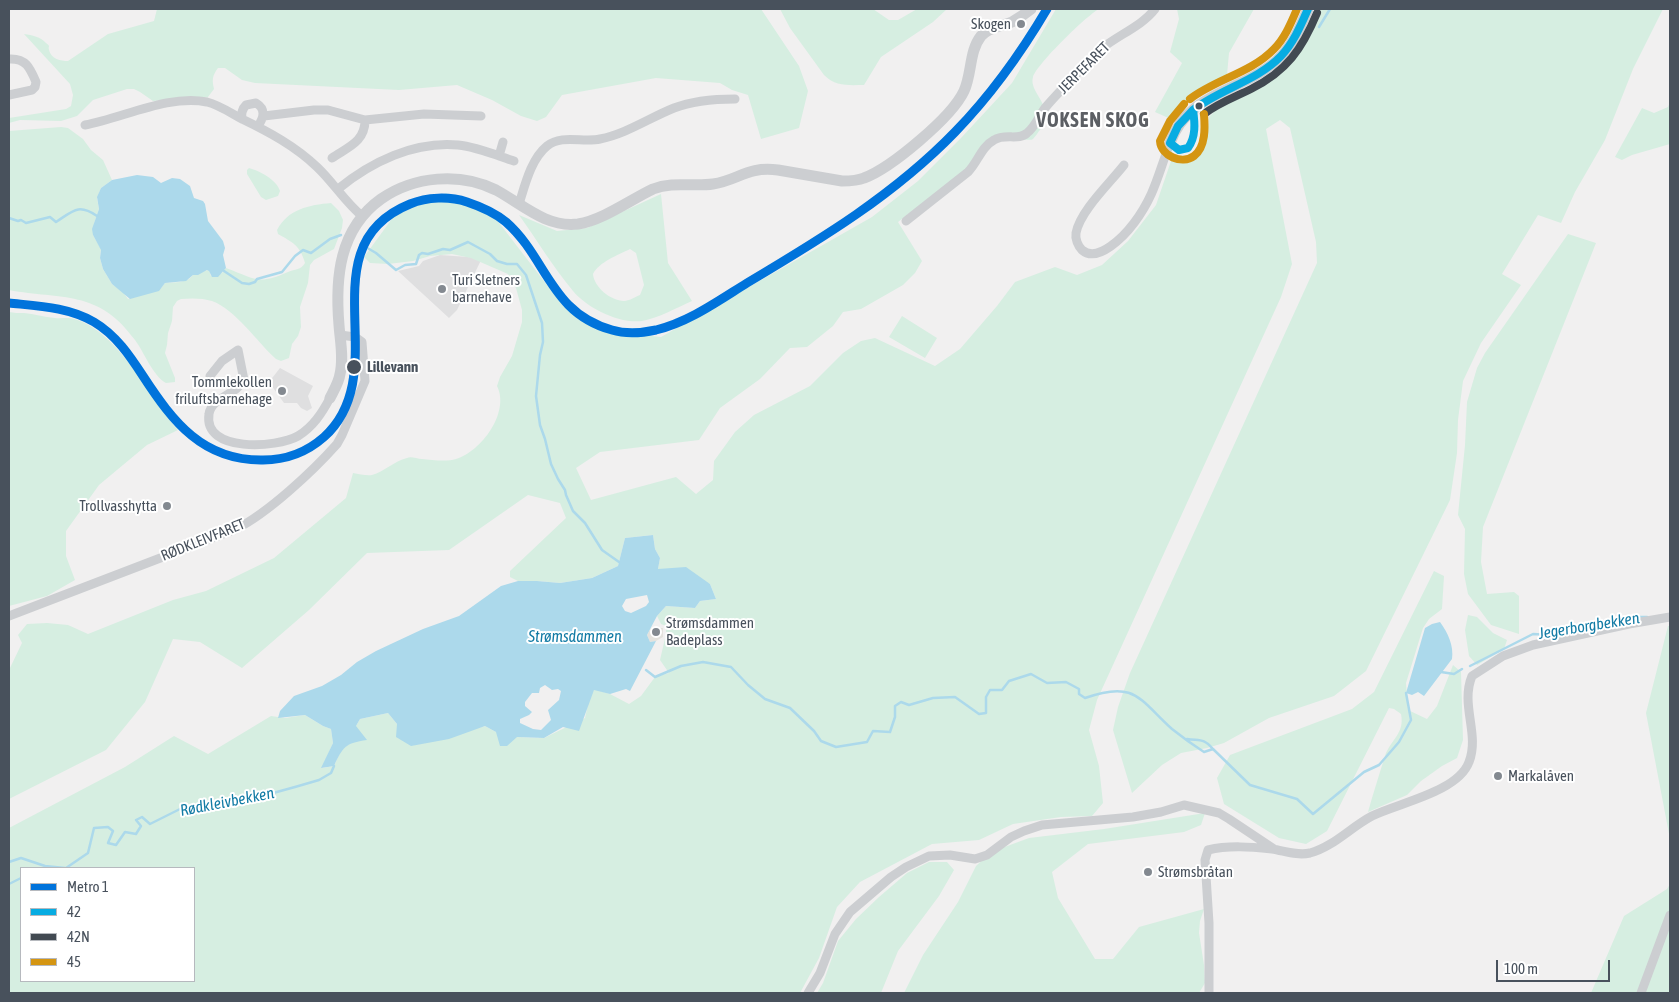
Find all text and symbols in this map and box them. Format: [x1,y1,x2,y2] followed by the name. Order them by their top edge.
[971,15,1011,33] place label: Skogen
[1015,18,1027,30] marker: Skogen
[1054,38,1114,98] street label: JERPEFARET
[1194,101,1204,111] unlabelled marker
[1035,109,1151,133] district label: VOKSEN SKOG
[452,271,520,306] place label: Turi Sletners barnehave
[436,283,448,295] marker: Turi Sletners barnehave
[345,358,363,376] marker: Lillevann
[367,358,418,376] place label: Lillevann
[175,373,272,408] place label: Tommlekollen friluftsbarnehage
[276,385,288,397] marker: Tommlekollen friluftsbarnehage
[79,497,157,515] place label: Trollvasshytta
[161,500,173,512] marker: Trollvasshytta
[158,515,248,565] street label: RØDKLEIVFARET
[1537,609,1641,643] water label: Jegerborgbekken
[666,614,754,649] place label: Strømsdammen Badeplass
[650,626,662,638] marker: Strømsdammen Badeplass
[528,627,622,647] water label: Strømsdammen
[1508,767,1574,785] place label: Markalåven
[1492,770,1504,782] marker: Markalåven
[178,783,276,821] water label: Rødkleivbekken
[1158,863,1233,881] place label: Strømsbråtan
[1142,866,1154,878] marker: Strømsbråtan
[20,867,195,982] legend
[67,878,109,895] text: Metro 1
[67,903,81,920] text: 42
[67,928,90,945] text: 42N
[1499,950,1613,982] scale bar
[67,953,81,970] text: 45
[1504,960,1538,977] text: 100 m

